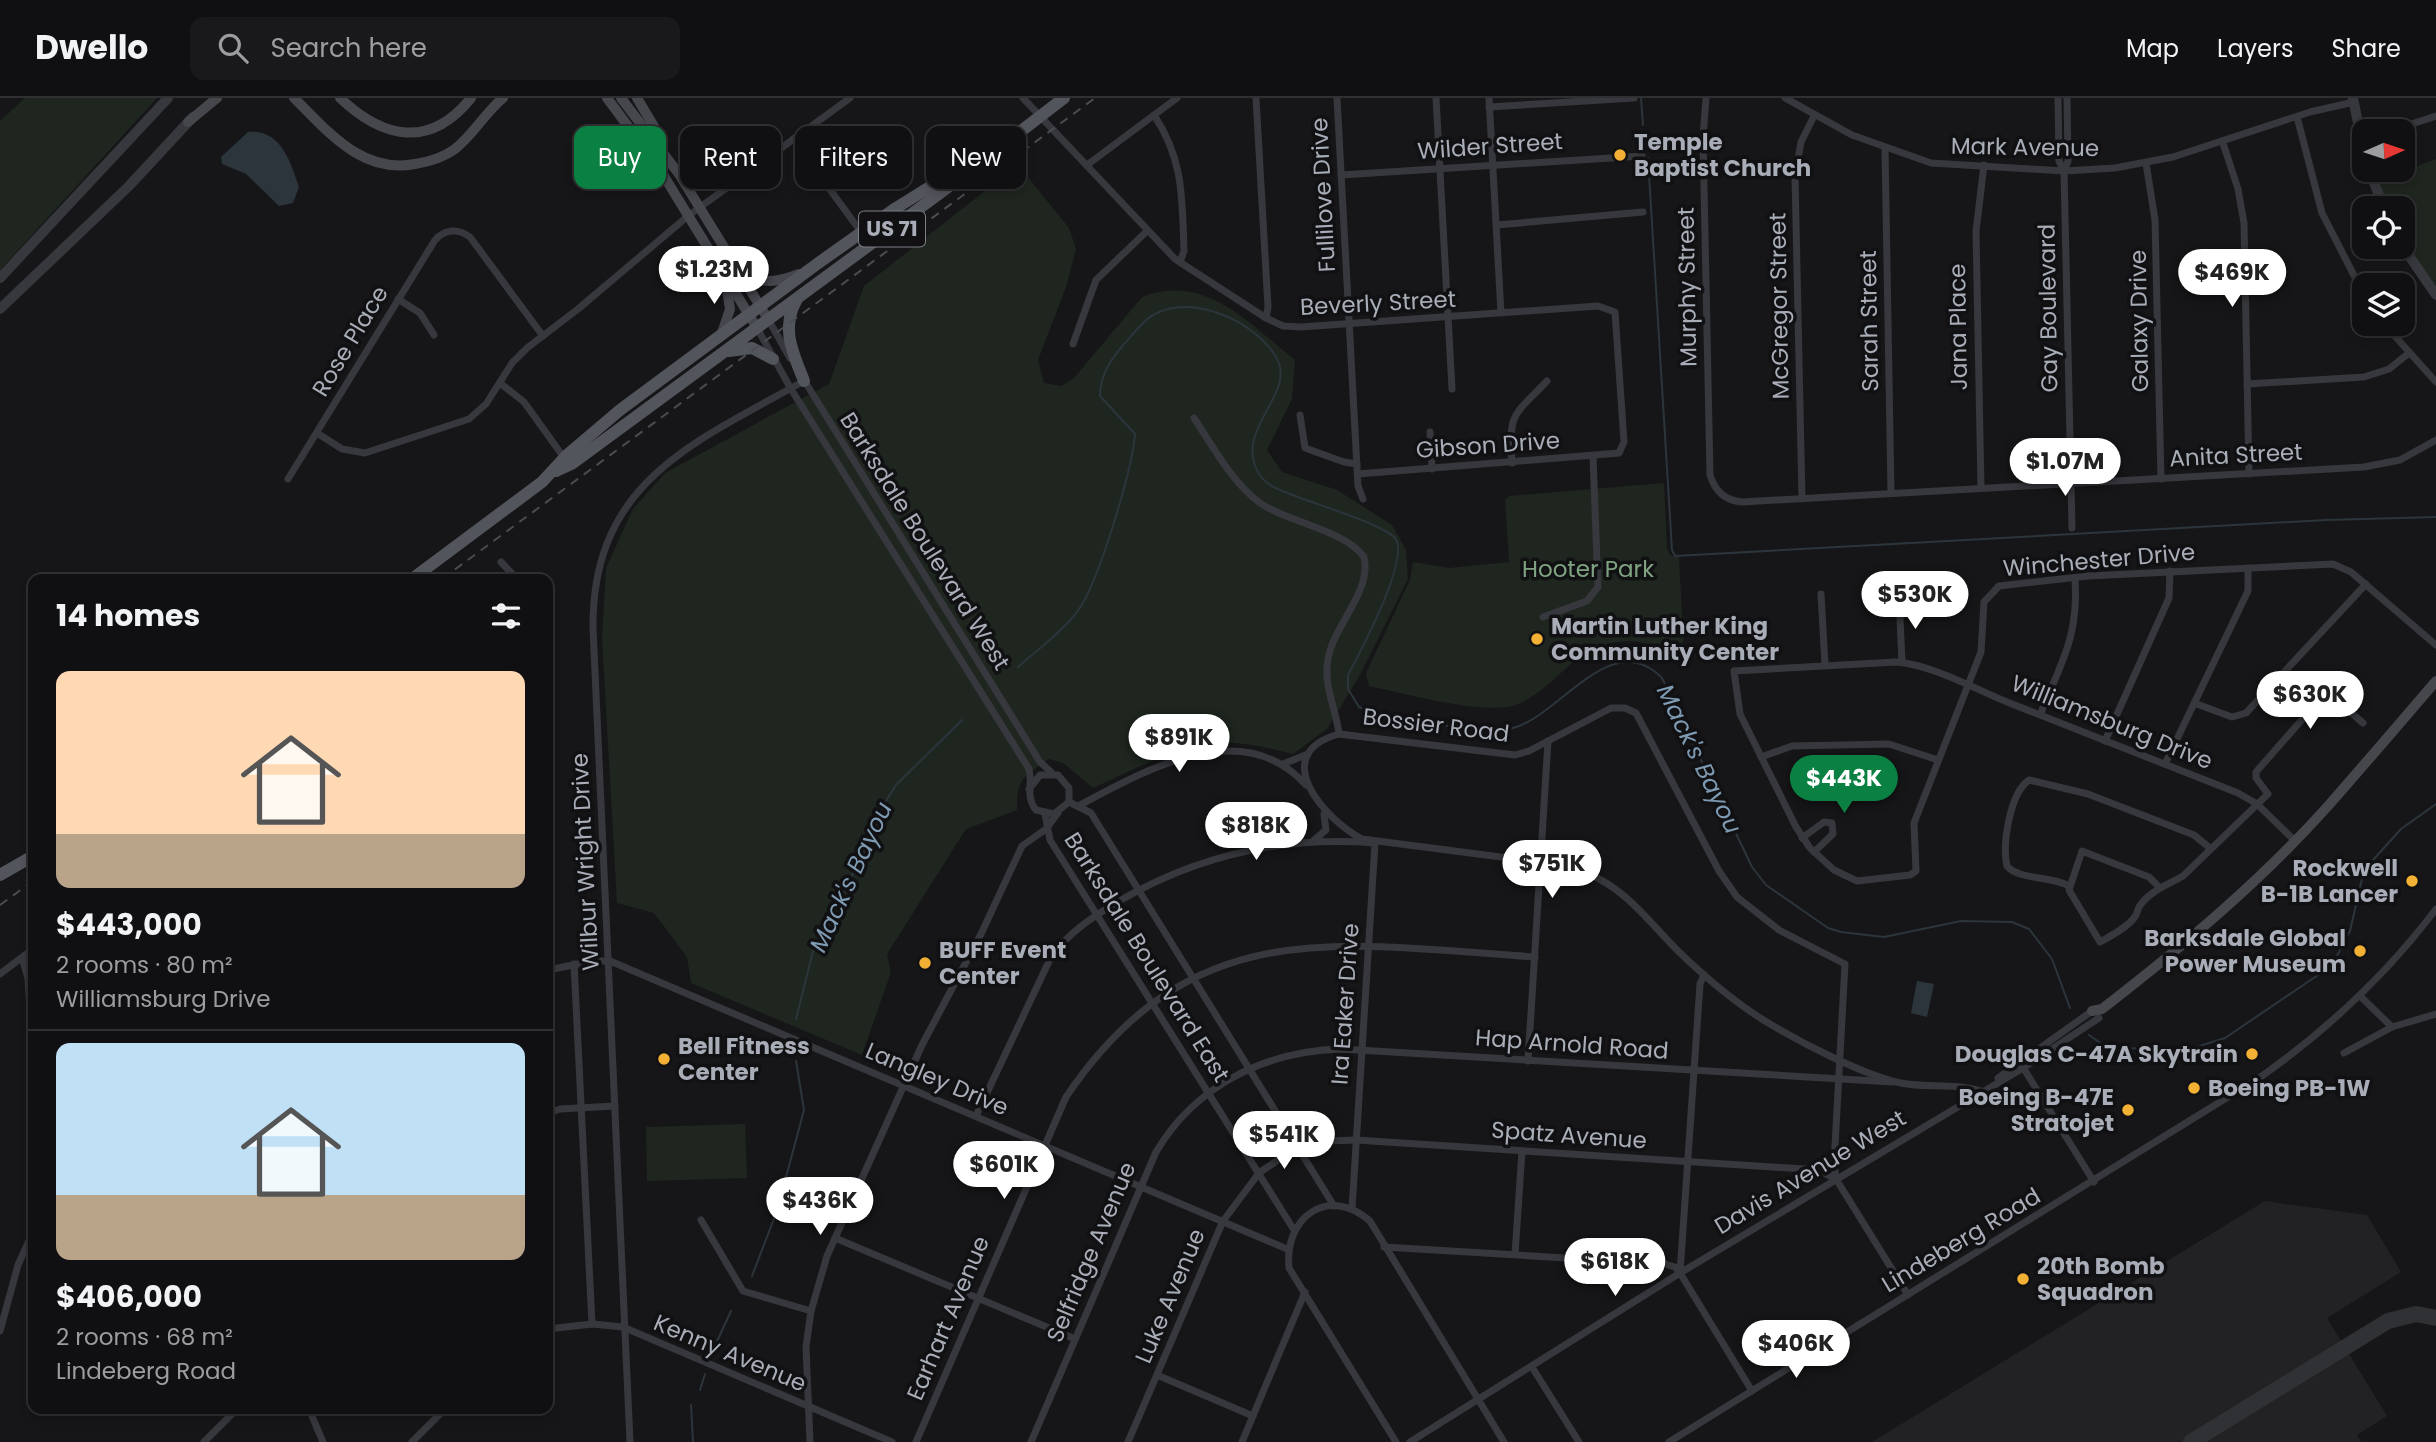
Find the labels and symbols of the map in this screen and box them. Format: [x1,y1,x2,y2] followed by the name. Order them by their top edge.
[1303,117,1343,273] street label: Fullilove Drive
[2352,119,2415,182] north arrow
[1416,125,1564,167] street label: Wilder Street
[1634,126,1811,184] place label: Temple Baptist Church
[1951,130,2099,164] street label: Mark Avenue
[1612,147,1628,163] marker: Temple Baptist Church
[1670,207,1704,367] street label: Murphy Street
[859,212,925,246] road number: US 71
[1761,212,1797,400] street label: McGregor Street
[2031,223,2065,393] street label: Gay Boulevard
[657,246,771,306] pin: $1.23M
[1852,250,1886,392] street label: Sarah Street
[2122,250,2156,392] street label: Galaxy Drive
[2183,250,2281,309] pin: $469K
[1941,263,1975,391] street label: Jana Place
[304,280,396,402] street label: Rose Place
[1299,283,1457,323] street label: Beverly Street
[832,406,1018,676] street label: Barksdale Boulevard West
[1415,424,1561,466] street label: Gibson Drive
[2169,436,2303,474] street label: Anita Street
[2008,438,2122,498] pin: $1.07M
[2002,536,2196,584] street label: Winchester Drive
[1522,553,1654,585] park label: Hooter Park
[1866,572,1964,631] pin: $530K
[1551,610,1779,668] place label: Martin Luther King Community Center
[1529,631,1545,647] marker: Martin Luther King Community Center
[2007,667,2217,777] street label: Williamsburg Drive
[2261,672,2359,731] pin: $630K
[1649,679,1750,839] water label: Mack's Bayou
[1361,700,1511,750] street label: Bossier Road
[1130,714,1228,774] pin: $891K
[563,752,607,972] street label: Wilbur Wright Drive
[1795,756,1893,815] pin: $443K
[801,796,900,957] water label: Mack's Bayou
[1207,802,1305,862] pin: $818K
[1057,826,1237,1088] street label: Barksdale Boulevard East
[1503,840,1601,900] pin: $751K
[2261,852,2398,910] place label: Rockwell B-1B Lancer
[2404,873,2420,889] marker: Rockwell B-1B Lancer
[1323,922,1367,1086] street label: Ira Eaker Drive
[2144,922,2346,980] place label: Barksdale Global Power Museum
[939,934,1066,992] place label: BUFF Event Center
[2352,943,2368,959] marker: Barksdale Global Power Museum
[917,955,933,971] marker: BUFF Event Center
[1474,1021,1670,1067] street label: Hap Arnold Road
[678,1030,810,1088] place label: Bell Fitness Center
[861,1034,1013,1124] street label: Langley Drive
[1955,1038,2238,1070] place label: Douglas C-47A Skytrain
[2244,1046,2260,1062] marker: Douglas C-47A Skytrain
[656,1051,672,1067] marker: Bell Fitness Center
[2208,1072,2370,1104] place label: Boeing PB-1W
[2186,1080,2202,1096] marker: Boeing PB-1W
[1958,1081,2114,1139] place label: Boeing B-47E Stratojet
[1708,1102,1912,1242] street label: Davis Avenue West
[2120,1102,2136,1118] marker: Boeing B-47E Stratojet
[1235,1112,1333,1171] pin: $541K
[1490,1114,1648,1156] street label: Spatz Avenue
[955,1142,1053,1201] pin: $601K
[1039,1157,1143,1347] street label: Selfridge Avenue
[771,1178,869,1237] pin: $436K
[1876,1180,2046,1300] street label: Lindeberg Road
[1127,1224,1213,1368] street label: Luke Avenue
[899,1231,997,1405] street label: Earhart Avenue
[1566,1238,1664,1298] pin: $618K
[2037,1250,2165,1308] place label: 20th Bomb Squadron
[2015,1271,2031,1287] marker: 20th Bomb Squadron
[649,1306,811,1400] street label: Kenny Avenue
[1747,1320,1845,1380] pin: $406K

